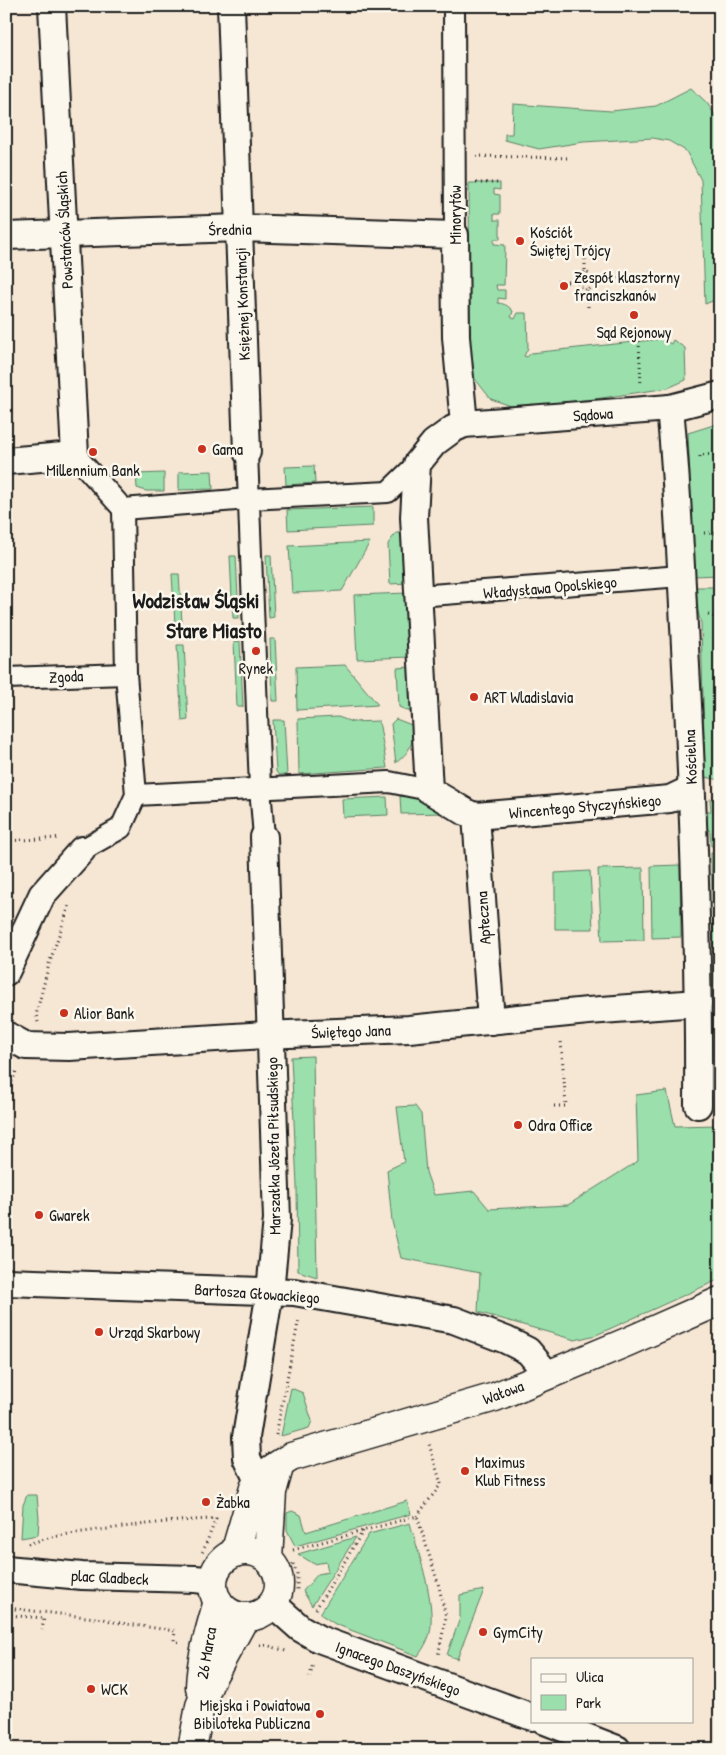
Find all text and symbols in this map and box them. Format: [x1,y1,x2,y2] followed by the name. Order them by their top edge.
[50,170,78,289] street label: Powstańców Śląskich
[444,185,466,245] street label: Minorytów
[208,218,252,240] street label: Średnia
[530,221,611,261] place label: Kościół Świętej Trójcy
[514,235,526,247] marker: Kościół Świętej Trójcy
[229,247,255,361] street label: Księżnej Konstancji
[574,266,680,306] place label: Zespół klasztorny franciszkanów
[558,280,570,292] marker: Zespół klasztorny franciszkanów
[628,309,640,321] marker: Sąd Rejonowy
[596,321,672,343] place label: Sąd Rejonowy
[572,402,614,426] street label: Sądowa
[212,438,243,460] place label: Gama
[196,443,208,455] marker: Gama
[87,446,99,458] marker: Millennium Bank
[46,459,140,481] place label: Millennium Bank
[482,570,618,604] street label: Władysława Opolskiego
[132,586,260,615] district label: Wodzisław Śląski
[166,616,262,645] district label: Stare Miasto
[250,645,262,657] marker: Rynek
[239,657,273,679] place label: Rynek
[48,664,84,688] street label: Zgoda
[484,686,573,708] place label: ART Wladislavia
[468,691,480,703] marker: ART Wladislavia
[678,729,702,785] street label: Kościelna
[508,788,663,824] street label: Wincentego Styczyńskiego
[470,891,496,945] street label: Apteczna
[74,1002,135,1024] place label: Alior Bank
[58,1007,70,1019] marker: Alior Bank
[311,1019,391,1043] street label: Świętego Jana
[260,1056,286,1235] street label: Marszałka Józefa Piłsudskiego
[528,1114,593,1136] place label: Odra Office
[512,1119,524,1131] marker: Odra Office
[49,1204,90,1226] place label: Gwarek
[33,1209,45,1221] marker: Gwarek
[194,1278,321,1308] street label: Bartosza Głowackiego
[109,1321,201,1343] place label: Urząd Skarbowy
[93,1326,105,1338] marker: Urząd Skarbowy
[479,1374,527,1410] street label: Wałowa
[475,1451,545,1491] place label: Maximus Klub Fitness
[459,1465,471,1477] marker: Maximus Klub Fitness
[216,1491,250,1513] place label: Żabka
[200,1496,212,1508] marker: Żabka
[71,1564,150,1590] street label: plac Gladbeck
[493,1621,543,1643] place label: GymCity
[191,1625,221,1681] street label: 26 Marca
[477,1626,489,1638] marker: GymCity
[332,1635,464,1701] street label: Ignacego Daszyńskiego
[531,1658,694,1722] legend
[576,1666,603,1687] text: Ulica
[101,1678,129,1700] place label: WCK
[85,1683,97,1695] marker: WCK
[576,1692,601,1713] text: Park
[194,1694,310,1734] place label: Miejska i Powiatowa Bibiloteka Publiczna
[314,1708,326,1720] marker: Miejska i Powiatowa Bibiloteka Publiczna

